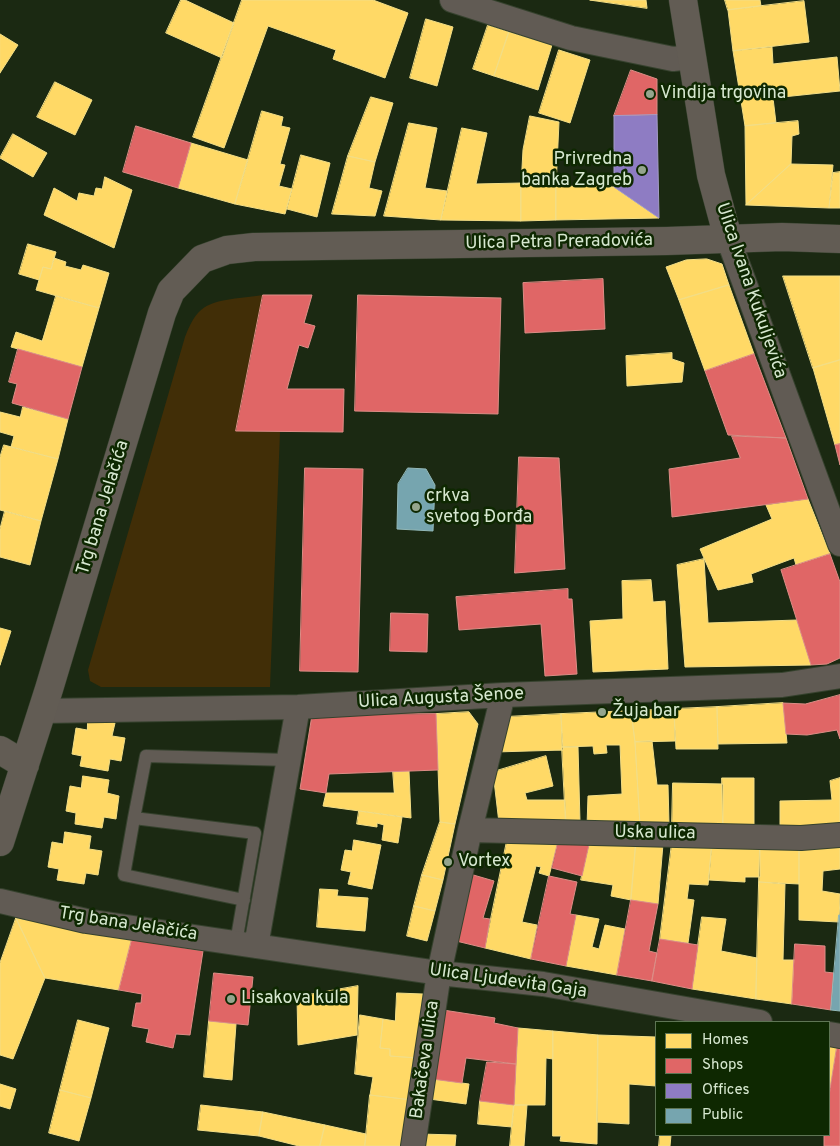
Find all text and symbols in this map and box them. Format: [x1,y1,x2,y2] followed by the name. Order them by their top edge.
[660,83,786,105] place label: Vindija trgovina
[644,88,656,100] marker: Vindija trgovina
[521,149,632,192] place label: Privredna banka Zagreb
[636,164,648,176] marker: Privredna banka Zagreb
[710,200,790,382] street label: Ulica Ivana Kukuljevića
[465,231,653,255] street label: Ulica Petra Preradovića
[73,438,135,578] street label: Trg bana Jelačića
[426,486,532,528] place label: crkva svetog Đorđa
[410,501,422,513] marker: crkva svetog Đorđa
[358,684,524,714] street label: Ulica Augusta Šenoe
[612,701,680,723] place label: Žuja bar
[596,706,608,718] marker: Žuja bar
[614,822,696,846] street label: Uska ulica
[458,851,510,873] place label: Vortex
[442,856,454,868] marker: Vortex
[57,903,199,947] street label: Trg bana Jelačića
[428,960,588,1004] street label: Ulica Ljudevita Gaja
[241,988,348,1010] place label: Lisakova kula
[225,993,237,1005] marker: Lisakova kula
[407,999,445,1121] street label: Bakačeva ulica
[655,1021,830,1136] legend
[702,1031,749,1050] text: Homes
[702,1056,743,1075] text: Shops
[702,1081,749,1100] text: Offices
[702,1106,743,1125] text: Public

